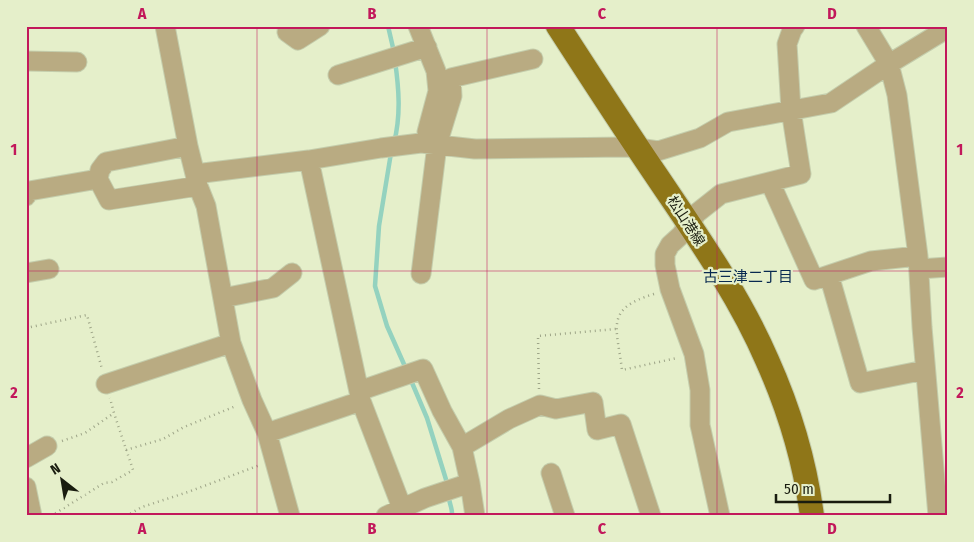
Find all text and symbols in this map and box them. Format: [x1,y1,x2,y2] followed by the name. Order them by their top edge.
[137,4,147,23] text: A
[368,4,377,23] text: B
[598,4,607,23] text: C
[827,4,837,23] text: D
[11,140,17,159] text: 1
[957,140,963,159] text: 1
[664,193,708,249] street label: 松山港線
[703,268,793,286] district label: 古三津二丁目
[9,383,18,402] text: 2
[955,383,964,402] text: 2
[38,454,88,504] north arrow
[48,460,64,479] text: N
[776,472,890,504] scale bar
[784,480,814,498] text: 50 m
[137,519,147,538] text: A
[368,519,377,538] text: B
[598,519,607,538] text: C
[827,519,837,538] text: D

